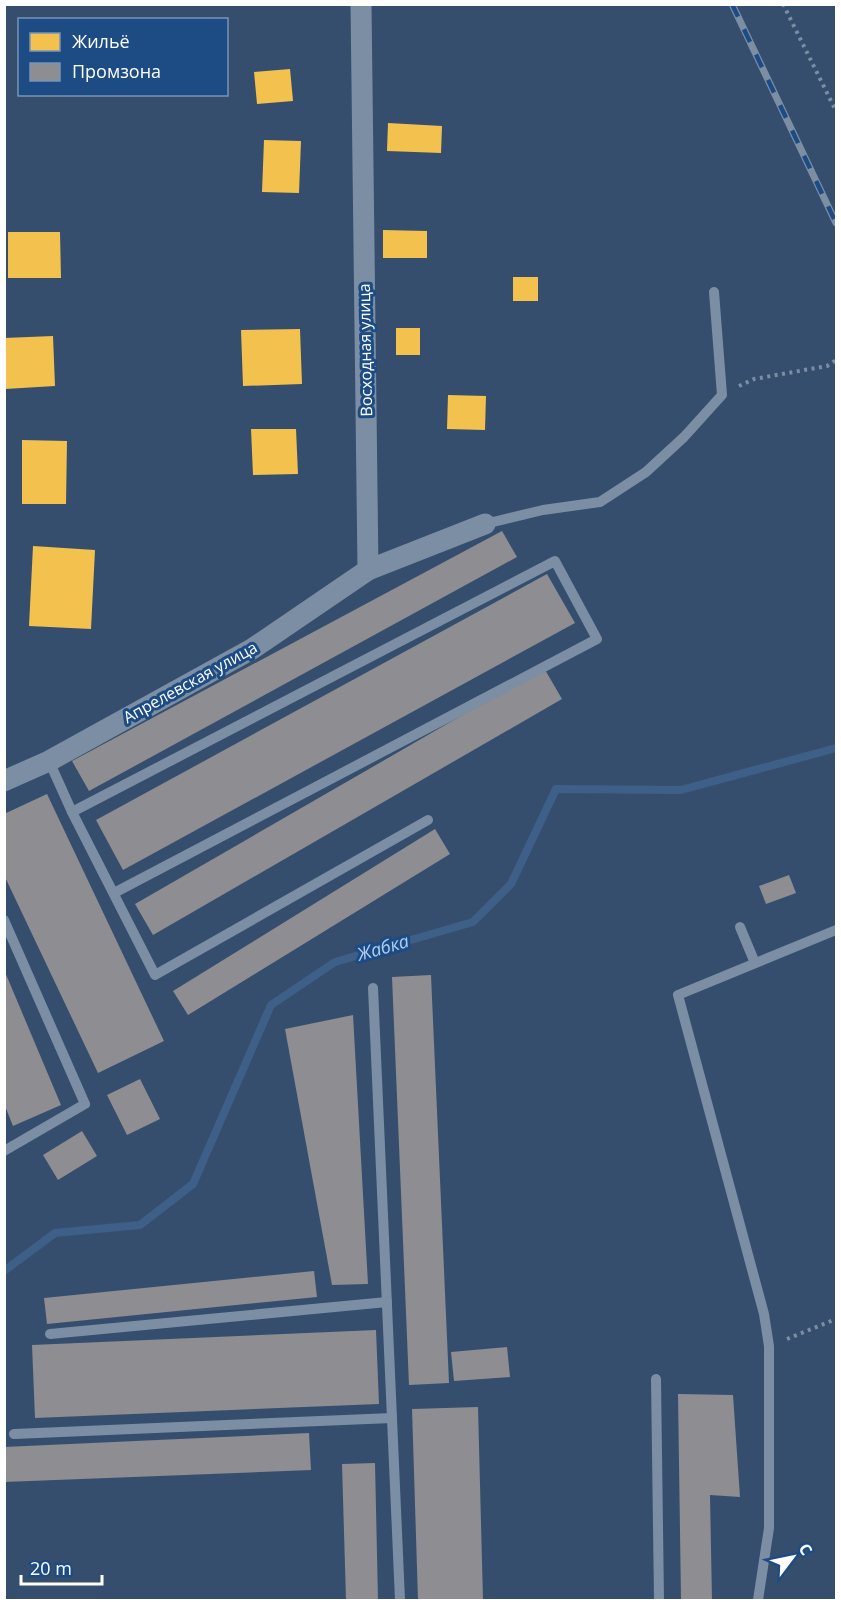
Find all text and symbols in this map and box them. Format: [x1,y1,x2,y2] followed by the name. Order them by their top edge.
[18,18,228,96] legend
[72,29,130,53] text: Жильё
[72,59,161,83] text: Промзона
[353,283,377,417] street label: Восходная улица
[119,636,261,728] street label: Апрелевская улица
[353,928,411,966] water label: Жабка
[763,1527,823,1587] north arrow
[794,1539,818,1559] text: С
[21,1548,102,1586] scale bar
[30,1556,72,1580] text: 20 m

